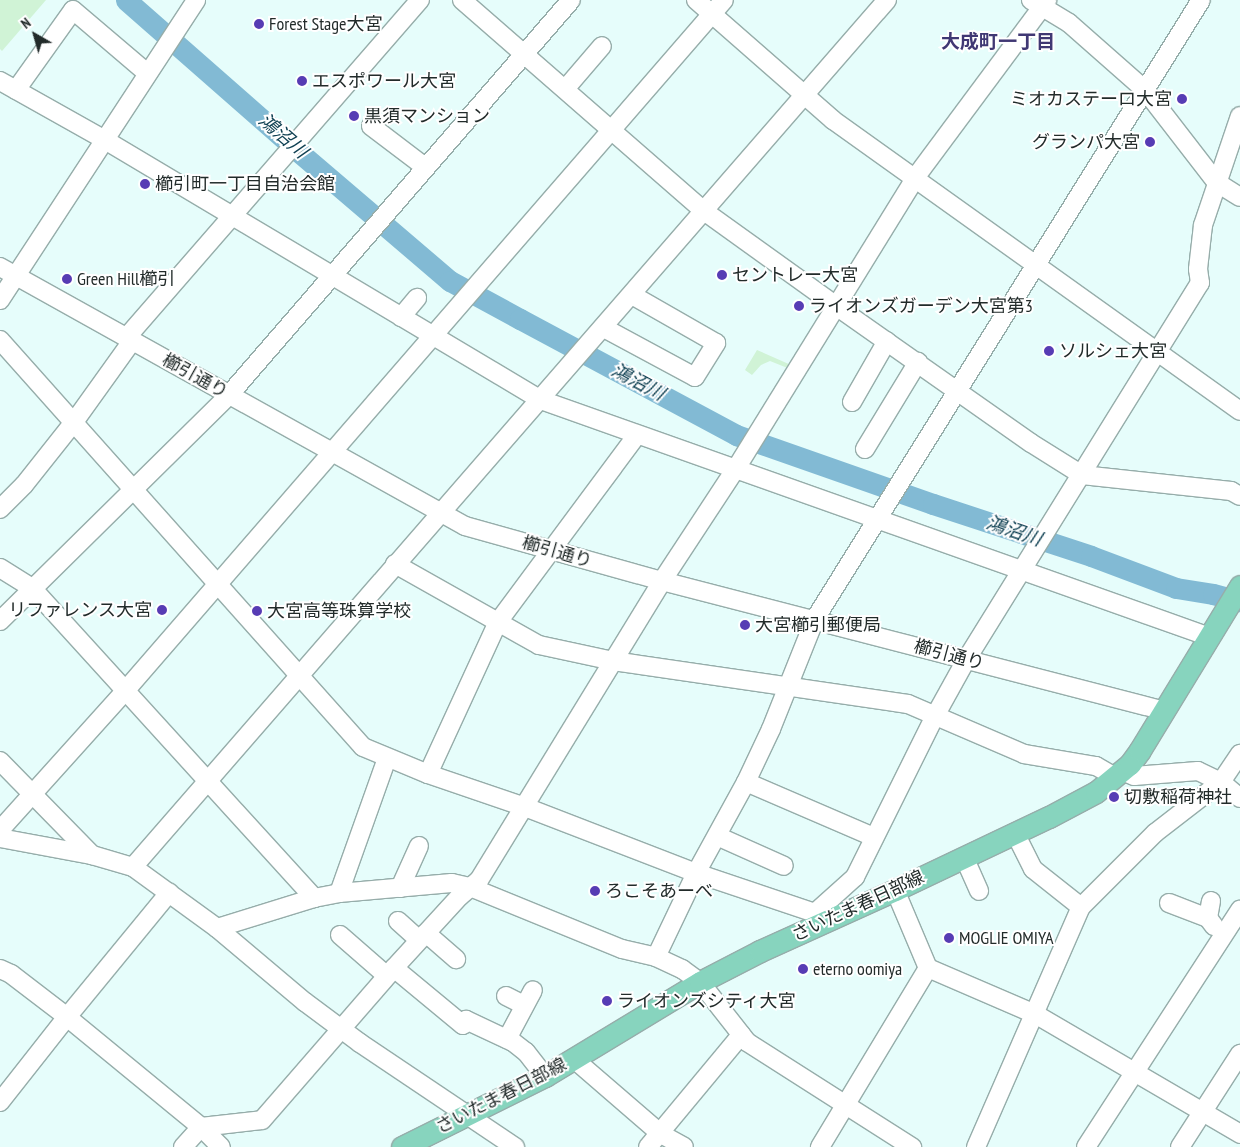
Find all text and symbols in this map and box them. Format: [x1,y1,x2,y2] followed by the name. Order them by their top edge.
[10,10,60,60] north arrow
[269,13,382,35] place label: Forest Stage大宮
[17,14,34,33] text: N
[253,18,265,30] marker: Forest Stage大宮
[941,31,1055,53] district label: 大成町一丁目
[312,70,456,92] place label: エスポワール大宮
[296,75,308,87] marker: エスポワール大宮
[1010,88,1172,110] place label: ミオカステーロ大宮
[1176,93,1188,105] marker: ミオカステーロ大宮
[364,105,490,127] place label: 黒須マンション
[254,109,312,163] water label: 鴻沼川
[348,110,360,122] marker: 黒須マンション
[1032,131,1140,153] place label: グランパ大宮
[1144,136,1156,148] marker: グランパ大宮
[155,173,335,195] place label: 櫛引町一丁目自治会館
[139,178,151,190] marker: 櫛引町一丁目自治会館
[732,264,858,286] place label: セントレー大宮
[77,268,175,290] place label: Green Hill櫛引
[716,269,728,281] marker: セントレー大宮
[61,273,73,285] marker: Green Hill櫛引
[809,295,1033,317] place label: ライオンズガーデン大宮第3
[793,300,805,312] marker: ライオンズガーデン大宮第3
[1059,340,1167,362] place label: ソルシェ大宮
[1043,345,1055,357] marker: ソルシェ大宮
[158,349,232,403] street label: 櫛引通り
[607,359,669,405] water label: 鴻沼川
[983,511,1045,551] water label: 鴻沼川
[519,532,595,572] street label: 櫛引通り
[8,599,152,621] place label: リファレンス大宮
[267,600,411,622] place label: 大宮高等珠算学校
[156,604,168,616] marker: リファレンス大宮
[251,605,263,617] marker: 大宮高等珠算学校
[755,614,881,636] place label: 大宮櫛引郵便局
[739,619,751,631] marker: 大宮櫛引郵便局
[911,635,987,675] street label: 櫛引通り
[1124,786,1232,808] place label: 切敷稲荷神社
[1108,791,1120,803] marker: 切敷稲荷神社
[788,866,928,946] street label: さいたま春日部線
[605,880,713,902] place label: ろこそあーべ
[589,885,601,897] marker: ろこそあーべ
[959,927,1054,949] place label: MOGLIE OMIYA
[943,932,955,944] marker: MOGLIE OMIYA
[813,958,902,980] place label: eterno oomiya
[797,963,809,975] marker: eterno oomiya
[617,990,797,1012] place label: ライオンズシティ大宮
[601,995,613,1007] marker: ライオンズシティ大宮
[432,1054,570,1138] street label: さいたま春日部線

